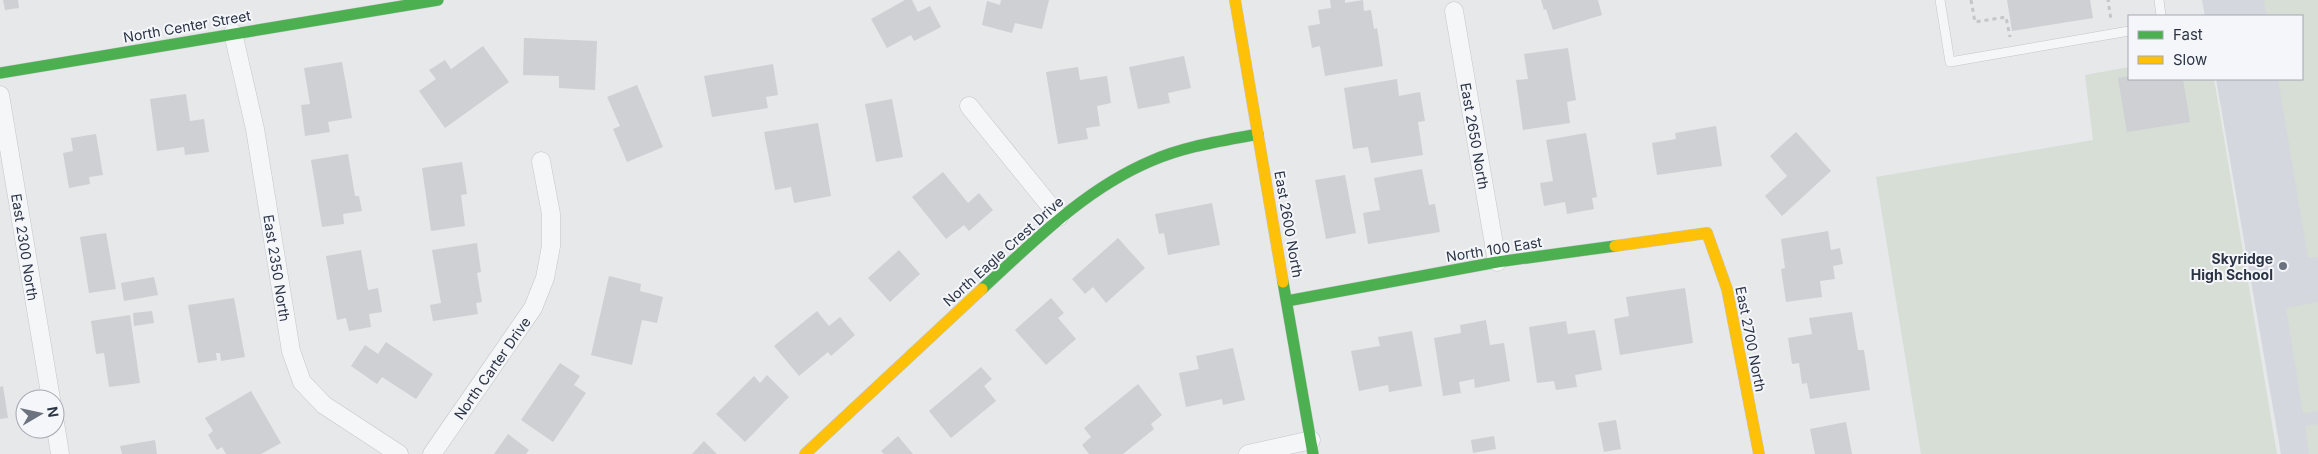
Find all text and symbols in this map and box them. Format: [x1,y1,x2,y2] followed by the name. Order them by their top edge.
[122,6,253,46] street label: North Center Street
[2128,15,2303,80] legend
[2173,25,2203,44] text: Fast
[2173,50,2207,69] text: Slow
[1457,81,1493,191] street label: East 2650 North
[1271,169,1307,279] street label: East 2600 North
[8,192,42,302] street label: East 2300 North
[939,193,1067,309] street label: North Eagle Crest Drive
[260,213,294,323] street label: East 2350 North
[1445,233,1544,265] street label: North 100 East
[2191,250,2273,283] place label: Skyridge High School
[2277,260,2289,272] marker: Skyridge High School
[1732,285,1770,393] street label: East 2700 North
[450,313,534,423] street label: North Carter Drive
[15,389,65,439] north arrow
[44,405,63,418] text: N

